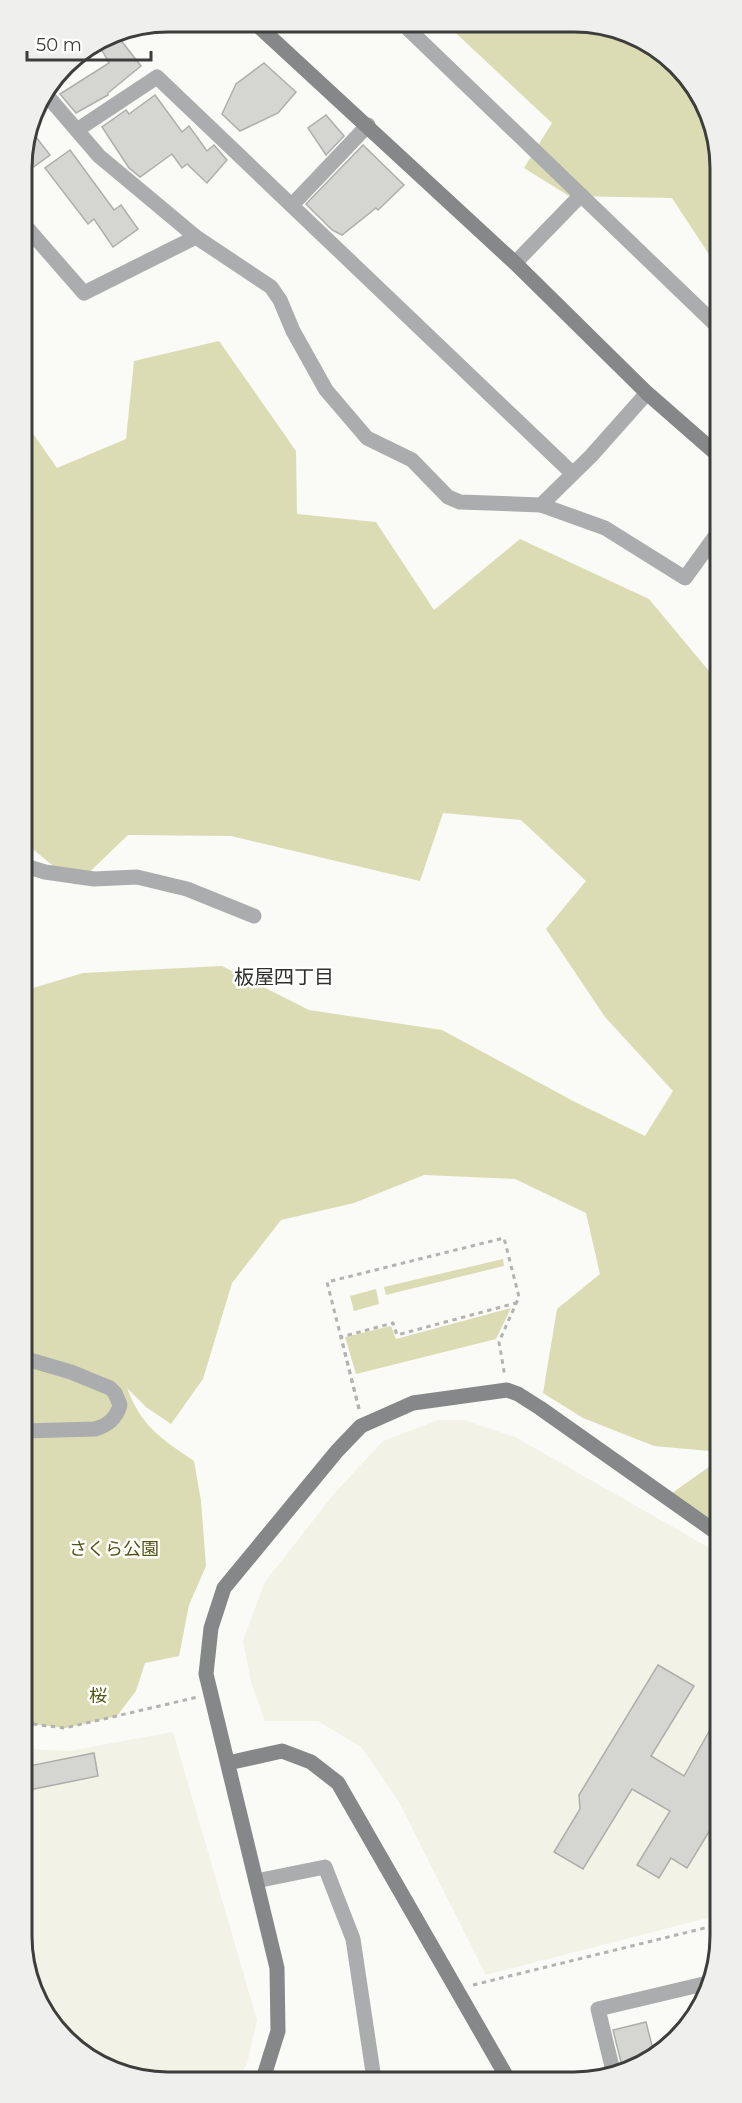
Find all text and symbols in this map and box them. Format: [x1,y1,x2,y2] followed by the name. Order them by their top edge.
[27,24,152,62] scale bar
[36,34,82,56] text: 50 m
[234,965,334,989] district label: 板屋四丁目
[69,1538,159,1560] park label: さくら公園
[89,1685,107,1707] park label: 桜

